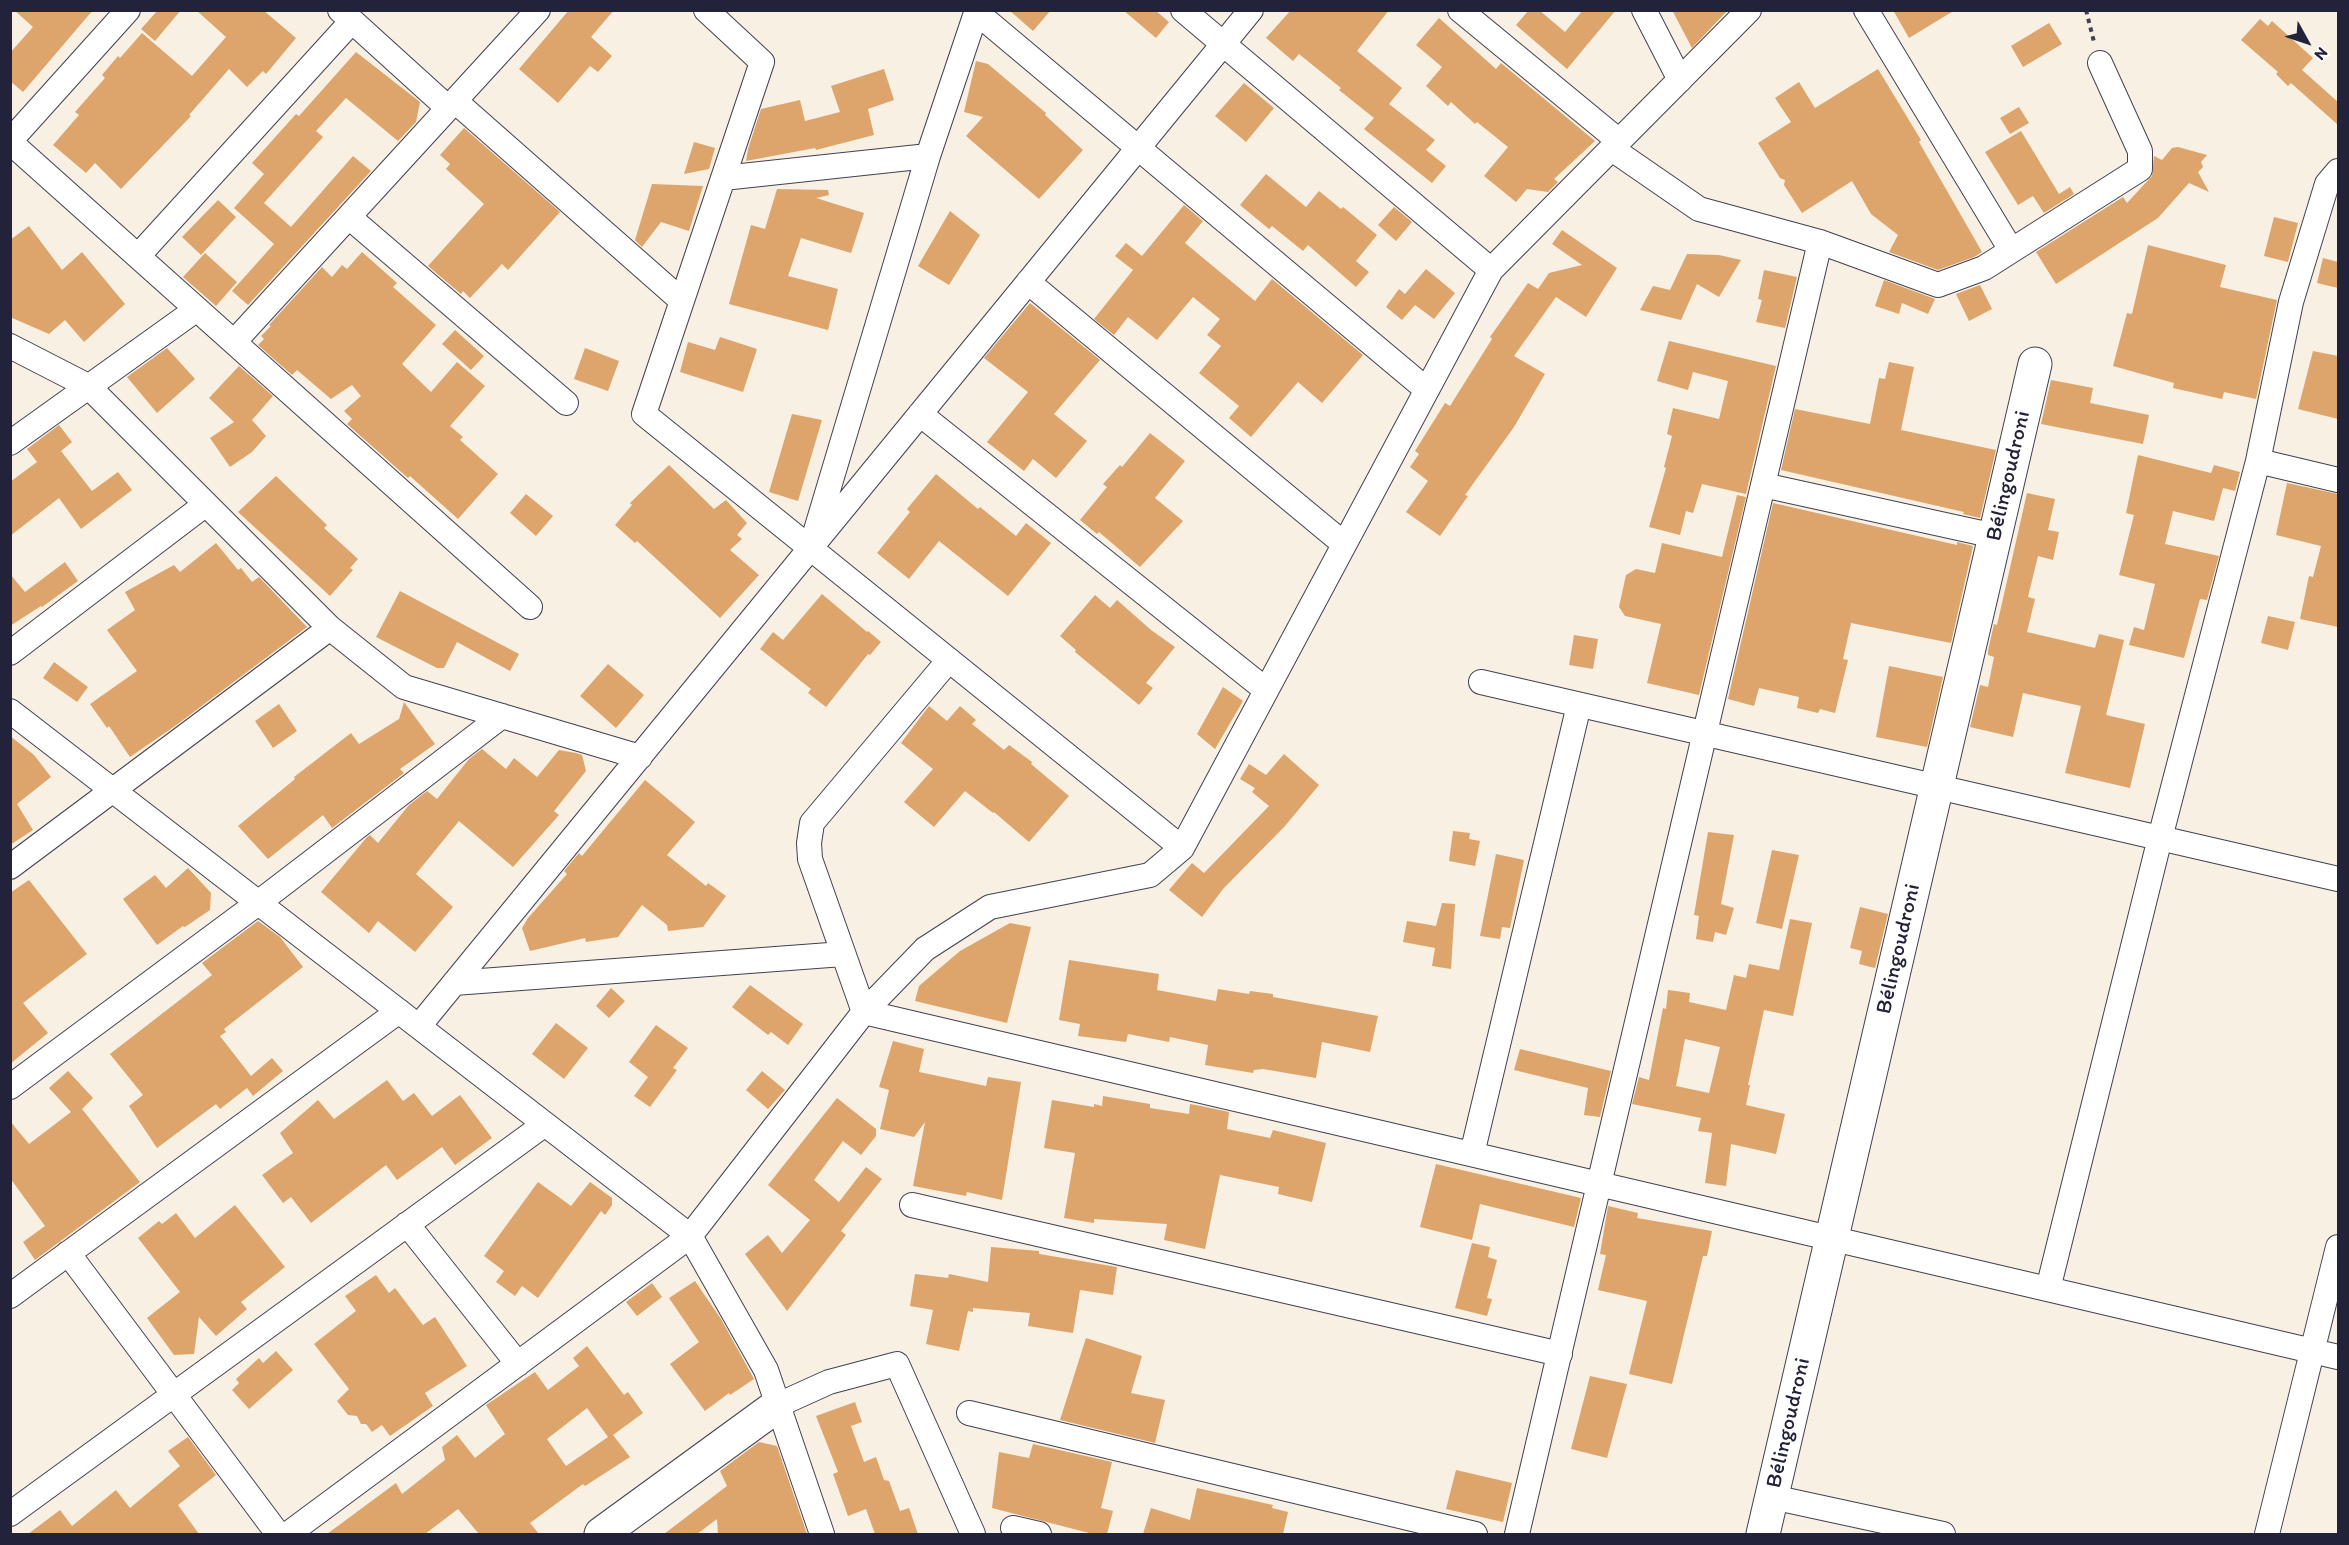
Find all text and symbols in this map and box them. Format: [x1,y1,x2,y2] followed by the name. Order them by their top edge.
[2277,12,2337,72] north arrow
[2310,44,2332,64] text: N
[1981,408,2037,544] street label: Bélingoudroni
[1871,881,1927,1017] street label: Bélingoudroni
[1761,1355,1817,1491] street label: Bélingoudroni

